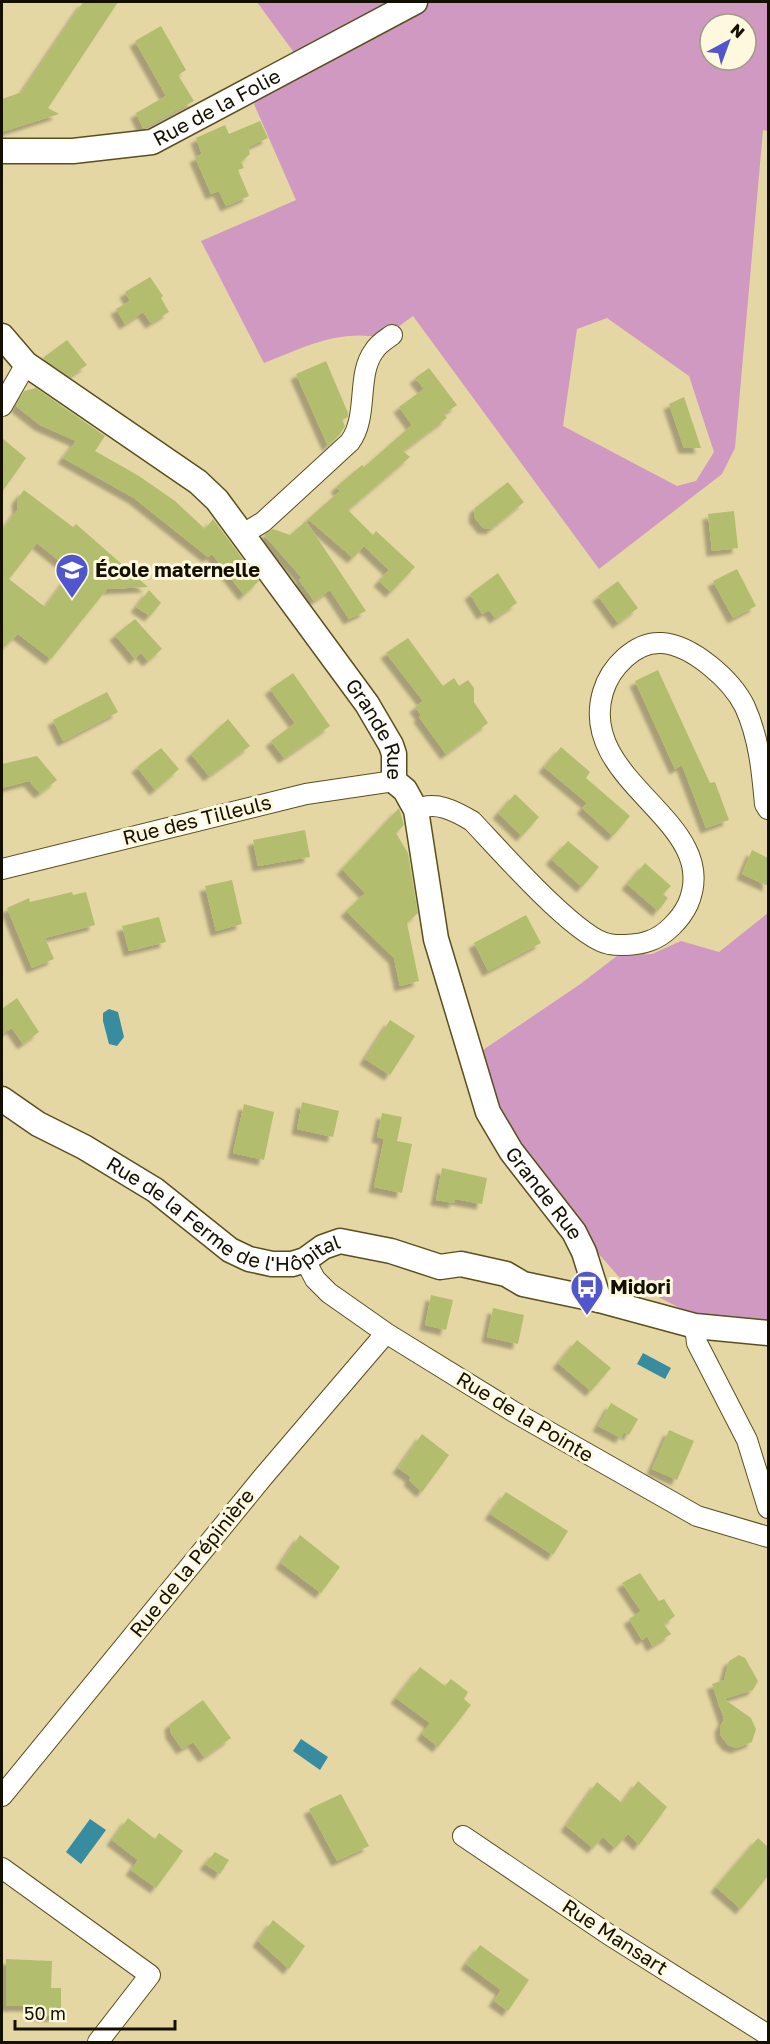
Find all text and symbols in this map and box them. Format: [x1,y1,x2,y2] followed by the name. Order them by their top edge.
[698,12,758,72] north arrow
[727,19,749,42] text: N
[149,63,284,150] street label: Rue de la Folie
[54,552,90,599] school or university icon: École maternelle
[95,557,260,581] place label: École maternelle
[341,673,407,780] street label: Grande Rue
[120,789,274,849] street label: Rue des Tilleuls
[501,1141,589,1243] street label: Grande Rue
[103,1151,343,1275] street label: Rue de la Ferme de l'Hôpital
[569,1269,605,1316] bus stop icon: Midori
[610,1274,671,1298] place label: Midori
[453,1366,598,1466] street label: Rue de la Pointe
[124,1483,258,1641] street label: Rue de la Pépinière
[558,1893,673,1979] street label: Rue Mansart
[15,1993,176,2031] scale bar
[24,2002,66,2024] text: 50 m

